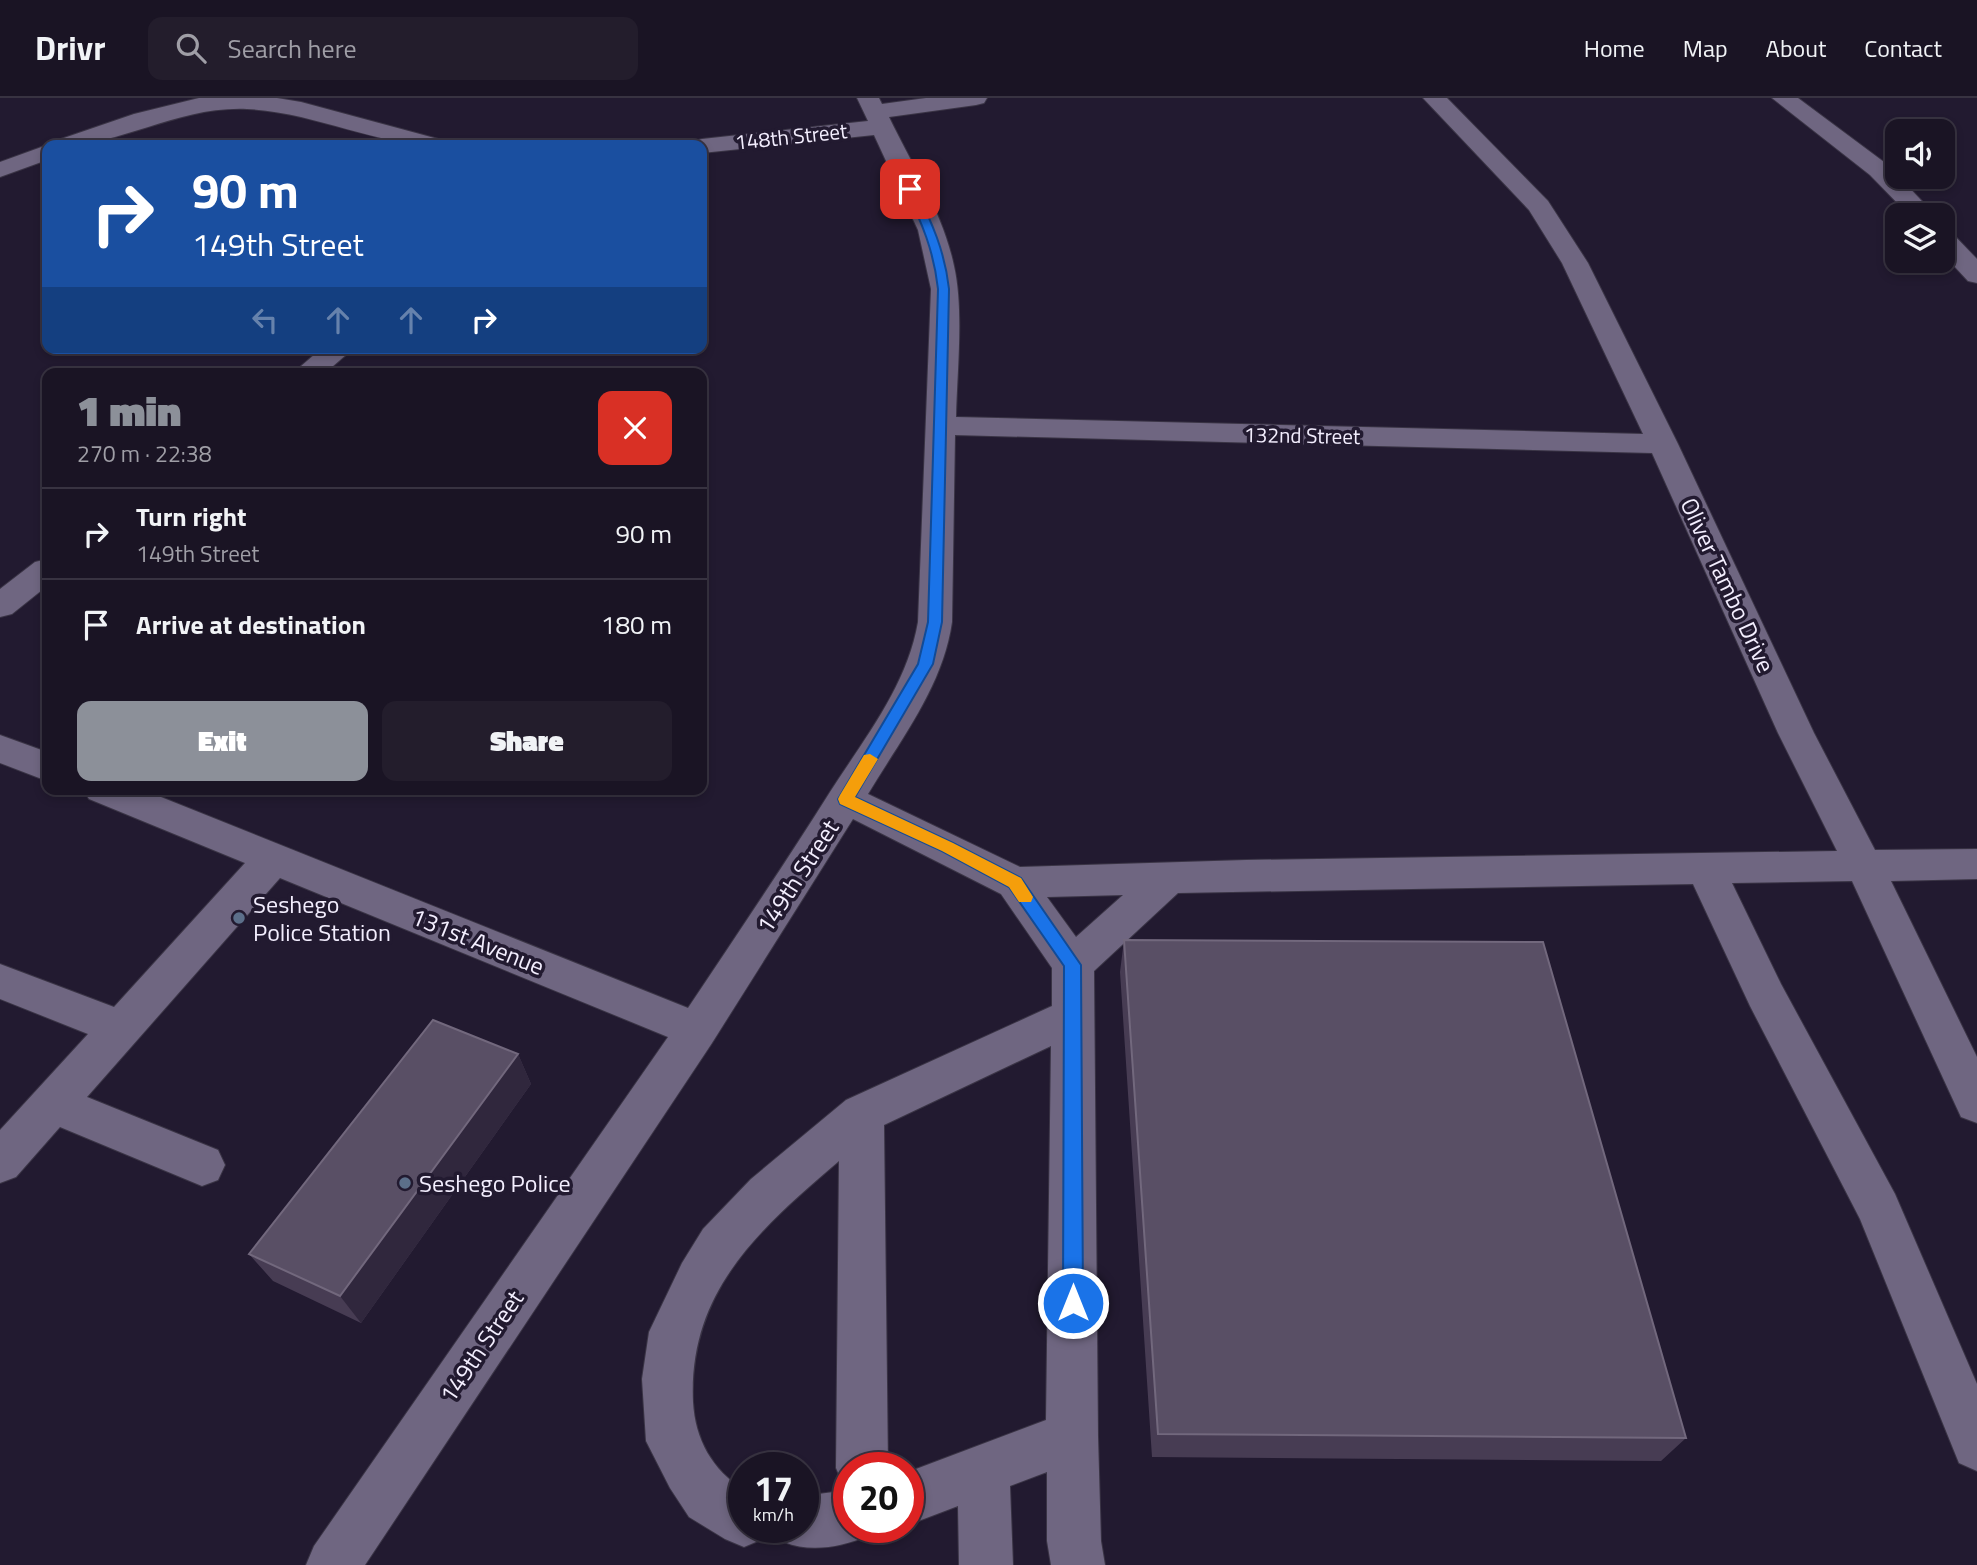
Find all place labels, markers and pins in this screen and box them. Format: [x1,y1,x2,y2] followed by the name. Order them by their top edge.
[880,159,940,219] pin
[253,886,391,950] place label: Seshego Police Station
[231,910,247,926] marker: Seshego Police Station
[419,1165,571,1201] place label: Seshego Police
[397,1175,413,1191] marker: Seshego Police

